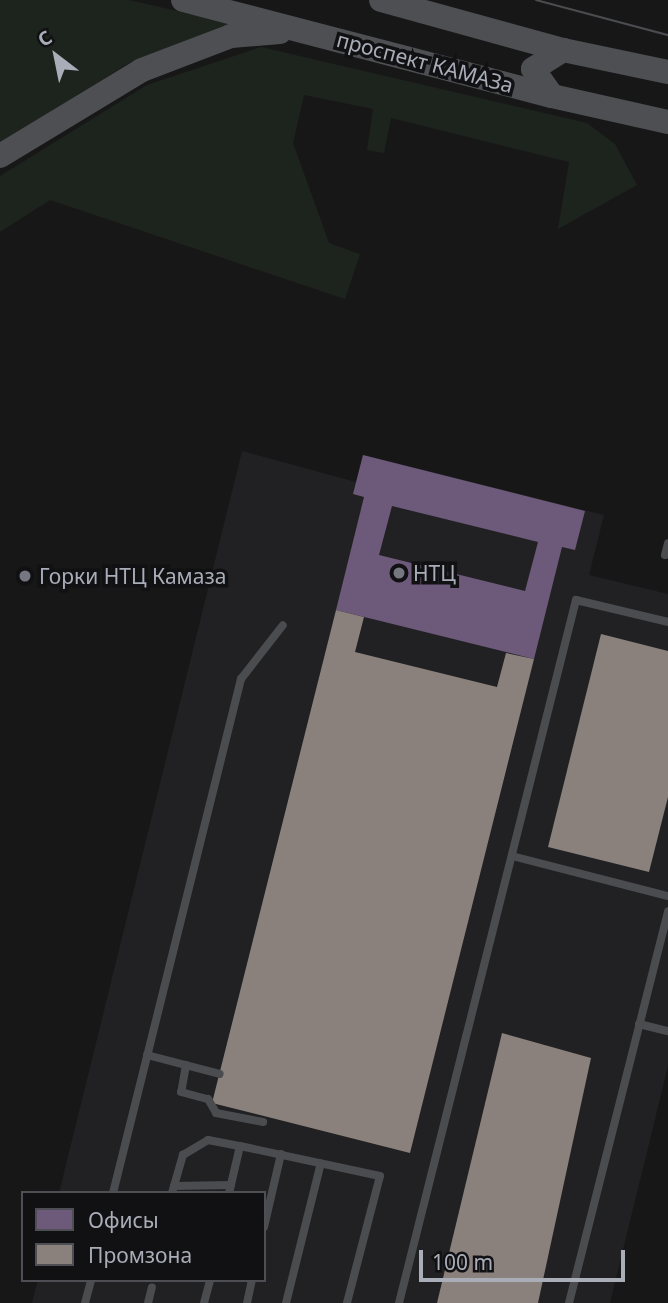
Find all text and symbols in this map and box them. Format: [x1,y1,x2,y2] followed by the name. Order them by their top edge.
[21,21,91,91] north arrow
[33,24,57,52] text: С
[334,26,516,98] street label: проспект КАМАЗа
[413,560,456,586] place label: НТЦ
[39,563,226,589] place label: Горки НТЦ Камаза
[391,565,407,581] marker: НТЦ
[17,568,33,584] marker: Горки НТЦ Камаза
[21,1191,266,1282] legend
[88,1206,159,1234] text: Офисы
[423,1236,630,1280] scale bar
[88,1241,192,1269] text: Промзона
[432,1248,493,1276] text: 100 m

